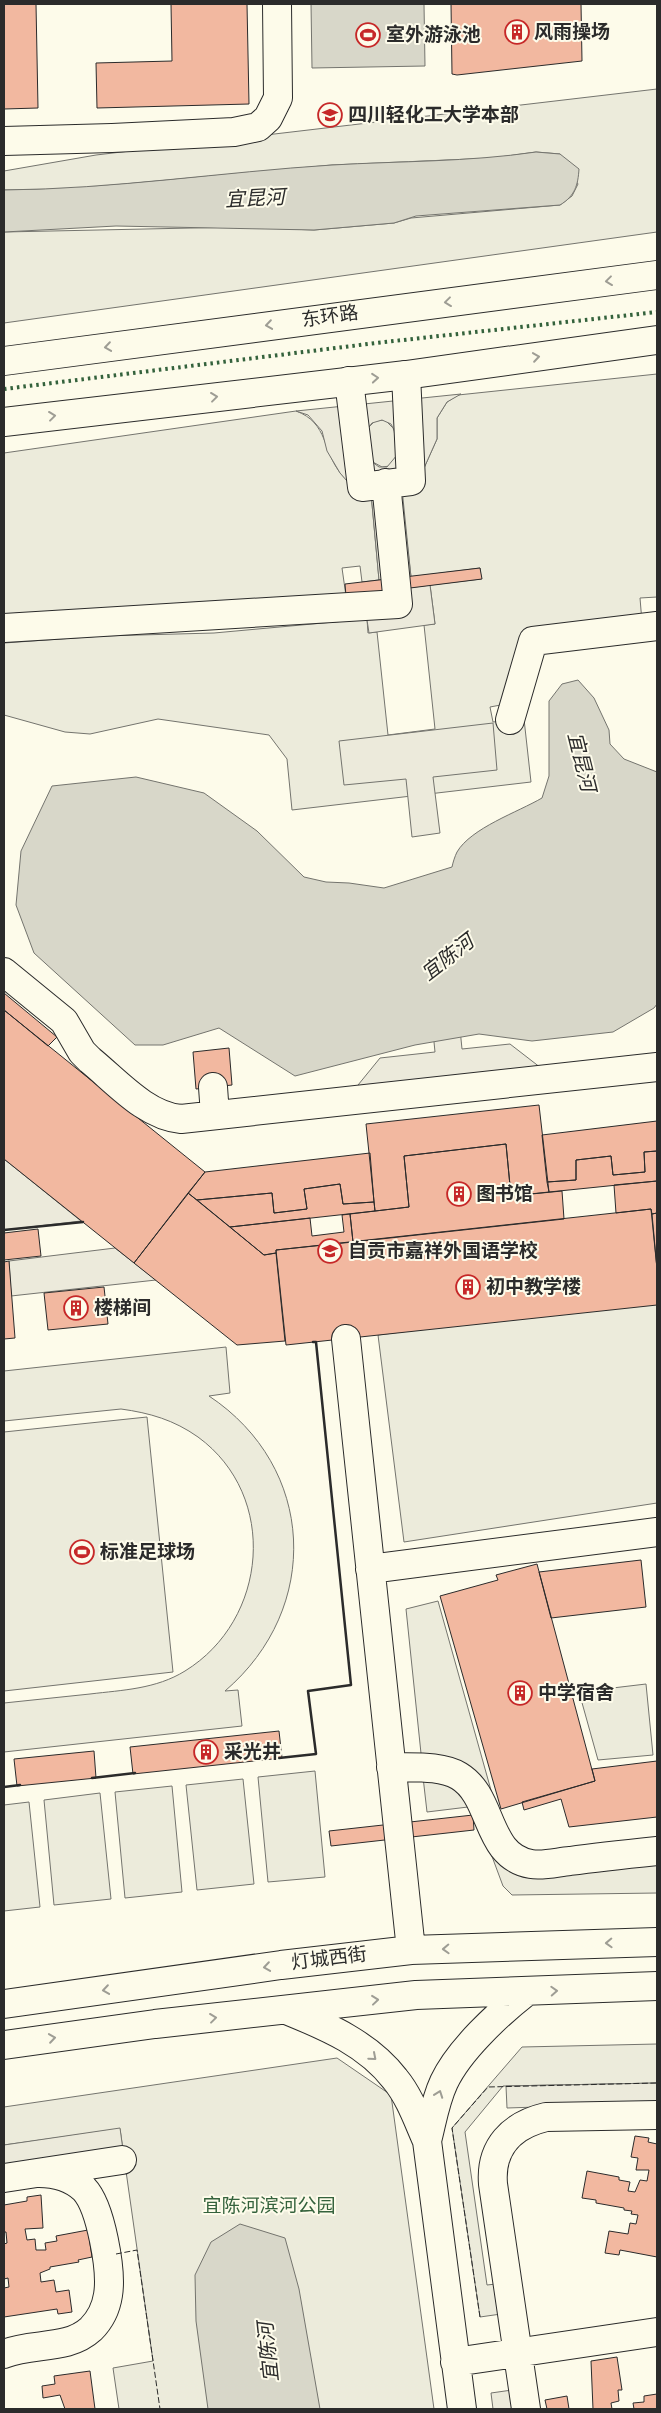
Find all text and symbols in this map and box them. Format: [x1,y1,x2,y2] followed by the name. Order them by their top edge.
[504,19,530,45] building icon: 风雨操场
[355,22,381,48] sports icon: 室外游泳池
[534,22,610,42] place label: 风雨操场
[386,24,481,45] place label: 室外游泳池
[317,102,343,128] school or university icon: 四川轻化工大学本部
[348,104,519,125] place label: 四川轻化工大学本部
[224,186,289,211] water label: 宜昆河
[605,275,613,286] one-way arrow
[443,296,451,307] one-way arrow
[300,302,360,330] street label: 东环路
[265,319,273,330] one-way arrow
[104,341,112,352] one-way arrow
[532,352,540,363] one-way arrow
[371,373,379,384] one-way arrow
[210,392,218,403] one-way arrow
[48,412,56,422] one-way arrow
[564,730,600,797] water label: 宜昆河
[418,928,481,984] water label: 宜陈河
[446,1181,472,1207] building icon: 图书馆
[476,1183,533,1204] place label: 图书馆
[317,1238,343,1264] school or university icon: 自贡市嘉祥外国语学校
[348,1240,538,1261] place label: 自贡市嘉祥外国语学校
[455,1274,481,1300] building icon: 初中教学楼
[486,1276,581,1297] place label: 初中教学楼
[63,1295,89,1321] building icon: 楼梯间
[94,1297,151,1318] place label: 楼梯间
[69,1539,95,1565] sports icon: 标准足球场
[100,1541,195,1562] place label: 标准足球场
[507,1680,533,1706] building icon: 中学宿舍
[538,1682,614,1703] place label: 中学宿舍
[193,1739,219,1765] building icon: 采光井
[224,1741,281,1762] place label: 采光井
[604,1937,612,1948] one-way arrow
[442,1943,450,1954] one-way arrow
[290,1944,368,1973] street label: 灯城西街
[263,1961,271,1971] one-way arrow
[102,1984,111,1994] one-way arrow
[551,1985,559,1996] one-way arrow
[371,1995,379,2006] one-way arrow
[210,2013,218,2024] one-way arrow
[48,2033,56,2044] one-way arrow
[367,2051,376,2060] one-way arrow
[433,2090,443,2099] one-way arrow
[202,2195,336,2216] park label: 宜陈河滨河公园
[255,2317,282,2383] water label: 宜陈河

